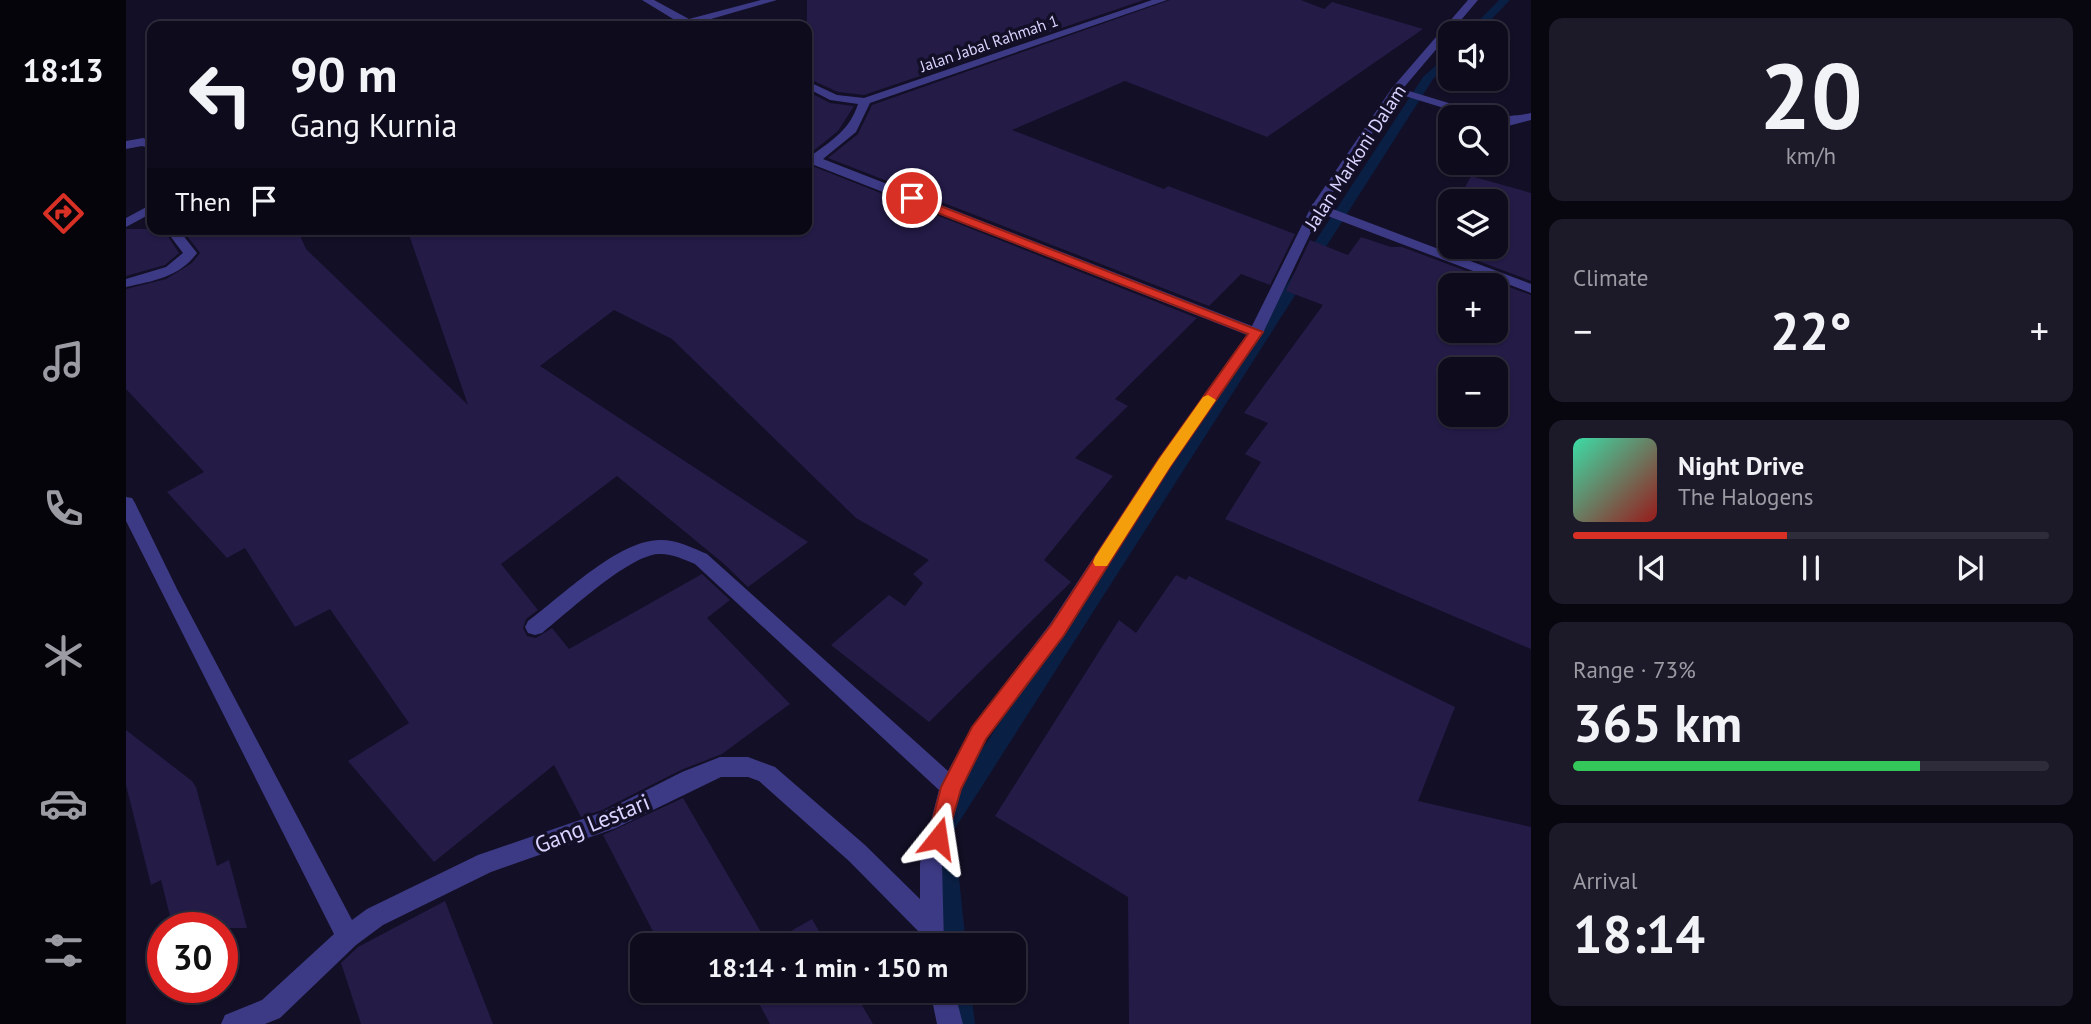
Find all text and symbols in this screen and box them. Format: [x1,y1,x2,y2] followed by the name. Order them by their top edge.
[916,10,1061,76] street label: Jalan Jabal Rahmah 1
[1438,21,1508,427] map controls
[1438,21,1508,91] button: sound
[1759,36,1863,154] text: 20
[290,42,397,106] text: 90 m
[22,49,104,91] text: 18:13
[175,49,266,140] icon: left
[1299,80,1411,235] street label: Jalan Markoni Dalam
[290,104,457,146] text: Gang Kurnia
[1438,105,1508,175] button: search
[1786,141,1836,170] text: km/h
[882,168,942,228] pin
[893,179,931,217] icon: arrive
[245,182,283,220] icon: arrive
[175,185,231,218] text: Then
[39,189,88,238] icon: directions
[1438,189,1508,259] button: layers
[1573,263,1648,292] text: Climate
[1438,273,1508,343] button: +
[1770,297,1852,364] text: 22°
[1573,306,1592,355] text: −
[2030,306,2049,355] text: +
[39,337,88,386] icon: music
[1438,357,1508,427] button: −
[1678,449,1804,482] text: Night Drive
[1678,482,1813,511] text: The Halogens
[39,484,88,533] icon: phone
[1633,549,1671,587] icon: previous
[1792,549,1830,587] icon: pause
[1951,549,1989,587] icon: next
[39,631,88,680] icon: climate
[1573,655,1696,684] text: Range · 73%
[1573,689,1742,756] text: 365 km
[39,779,88,828] icon: car
[530,787,654,859] street label: Gang Lestari
[901,801,975,875] position arrow
[1573,866,1637,895] text: Arrival
[1573,900,1705,967] text: 18:14
[147,912,238,1003] speed limit sign: 30
[39,926,88,975] icon: filters
[708,951,948,984] text: 18:14 · 1 min · 150 m

